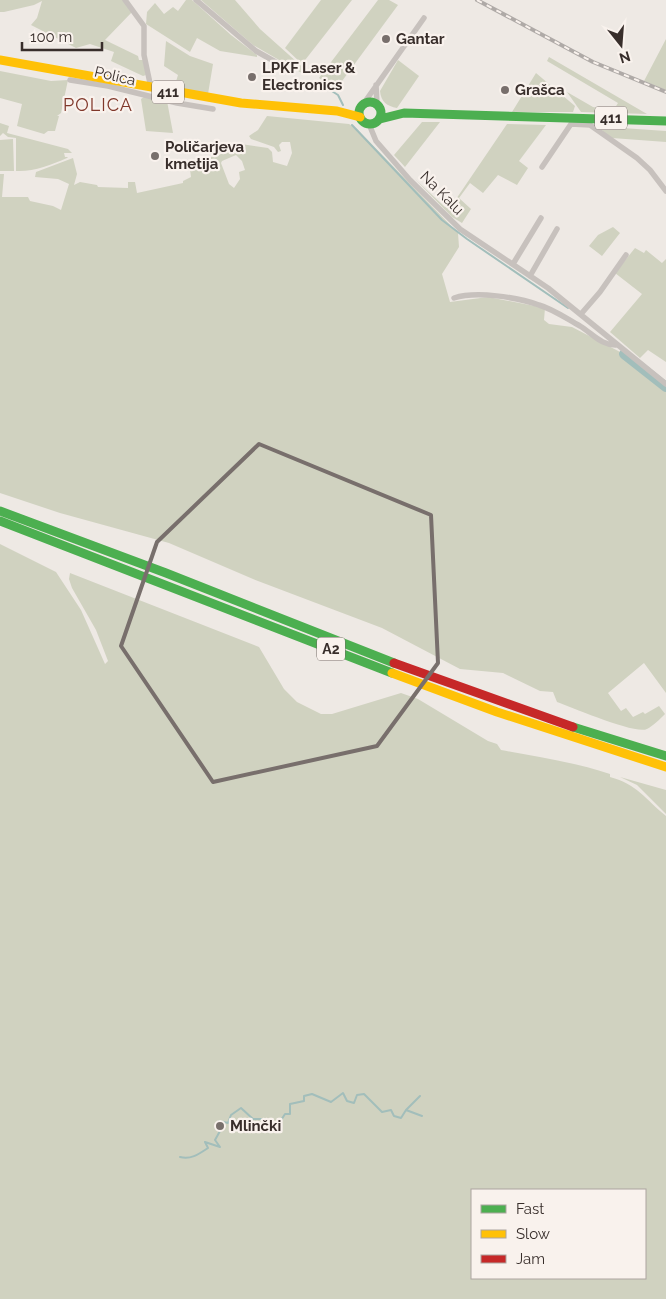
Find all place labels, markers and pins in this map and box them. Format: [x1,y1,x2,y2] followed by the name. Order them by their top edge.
[396,30,445,48] place label: Gantar
[380,33,392,45] marker: Gantar
[262,59,356,94] place label: LPKF Laser & Electronics
[246,71,258,83] marker: LPKF Laser & Electronics
[515,81,565,99] place label: Grašca
[499,84,511,96] marker: Grašca
[165,138,244,173] place label: Poličarjeva kmetija
[149,150,161,162] marker: Poličarjeva kmetija
[230,1117,281,1135] place label: Mlinčki
[214,1120,226,1132] marker: Mlinčki

